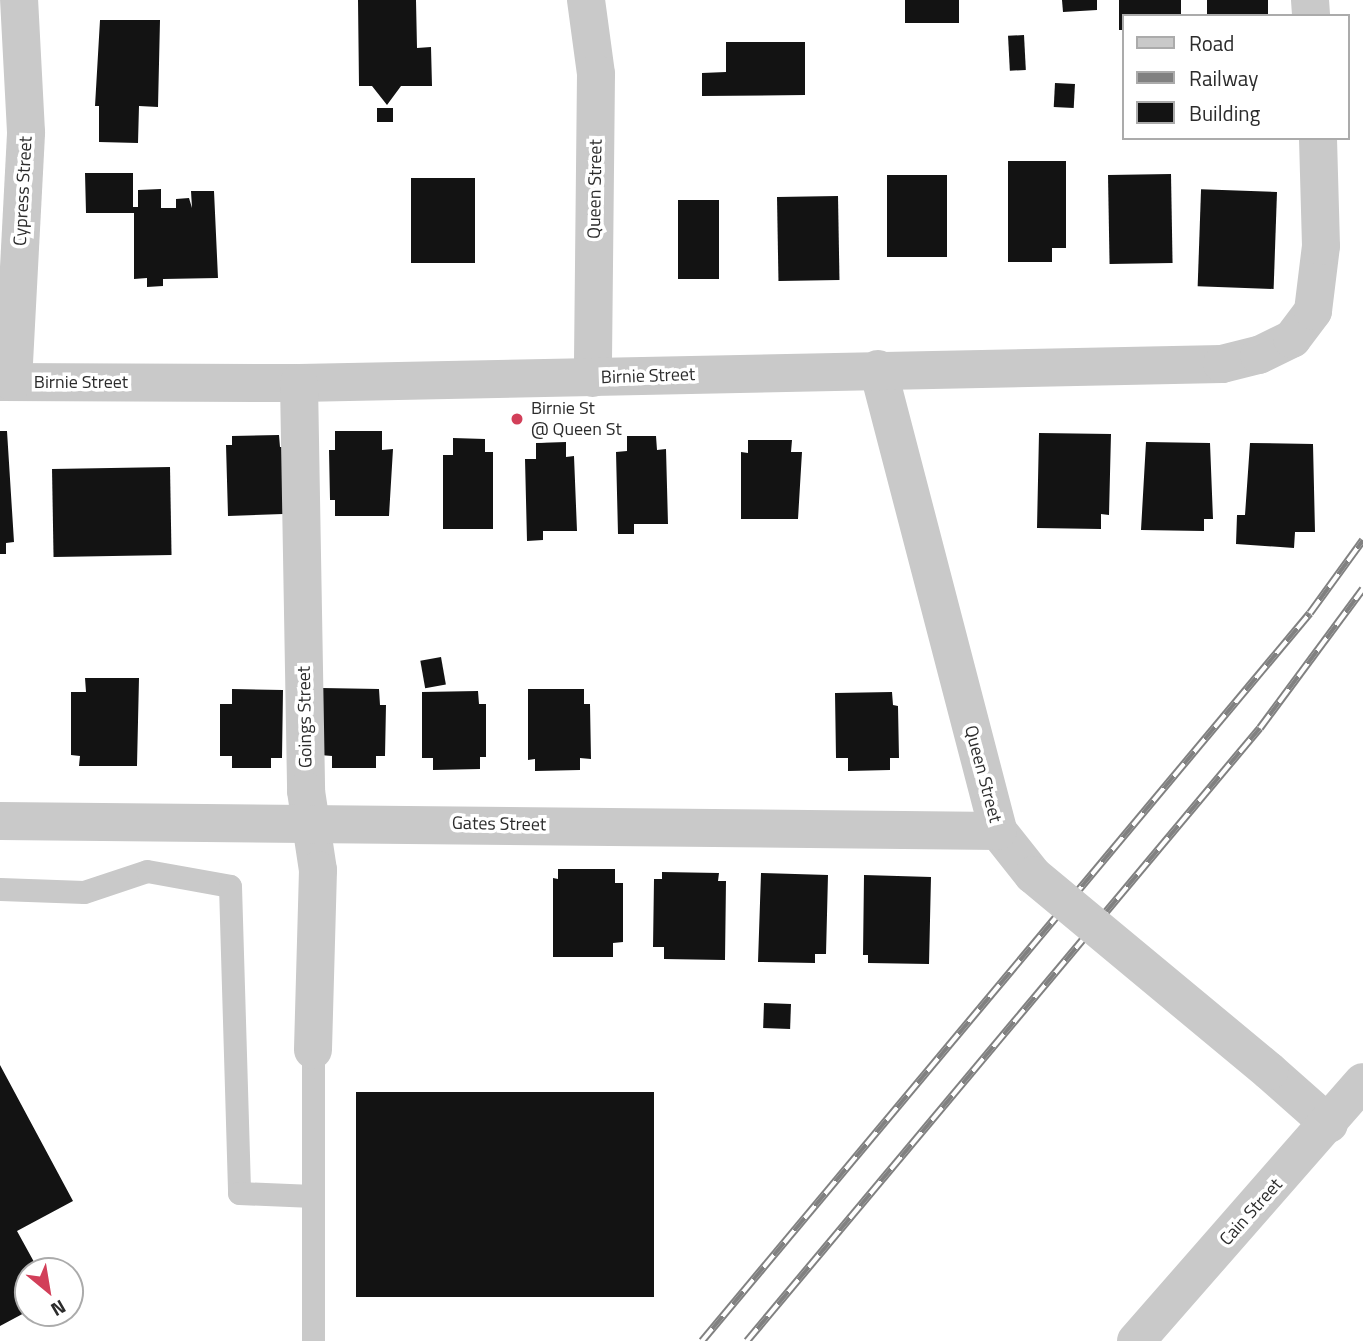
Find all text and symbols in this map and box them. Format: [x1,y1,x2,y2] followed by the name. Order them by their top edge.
[1122,14,1349,140] legend
[1189,27,1234,59] text: Road
[1189,62,1258,94] text: Railway
[1189,97,1260,129] text: Building
[9,136,37,246] street label: Cypress Street
[583,139,607,239] street label: Queen Street
[600,364,696,388] street label: Birnie Street
[34,371,128,393] street label: Birnie Street
[531,398,622,440] place label: Birnie St @ Queen St
[509,411,525,427] marker: Birnie St @ Queen St
[293,666,317,768] street label: Goings Street
[960,723,1006,825] street label: Queen Street
[452,812,546,836] street label: Gates Street
[1215,1174,1287,1250] street label: Cain Street
[14,1257,84,1327] north arrow
[46,1293,72,1325] text: N

